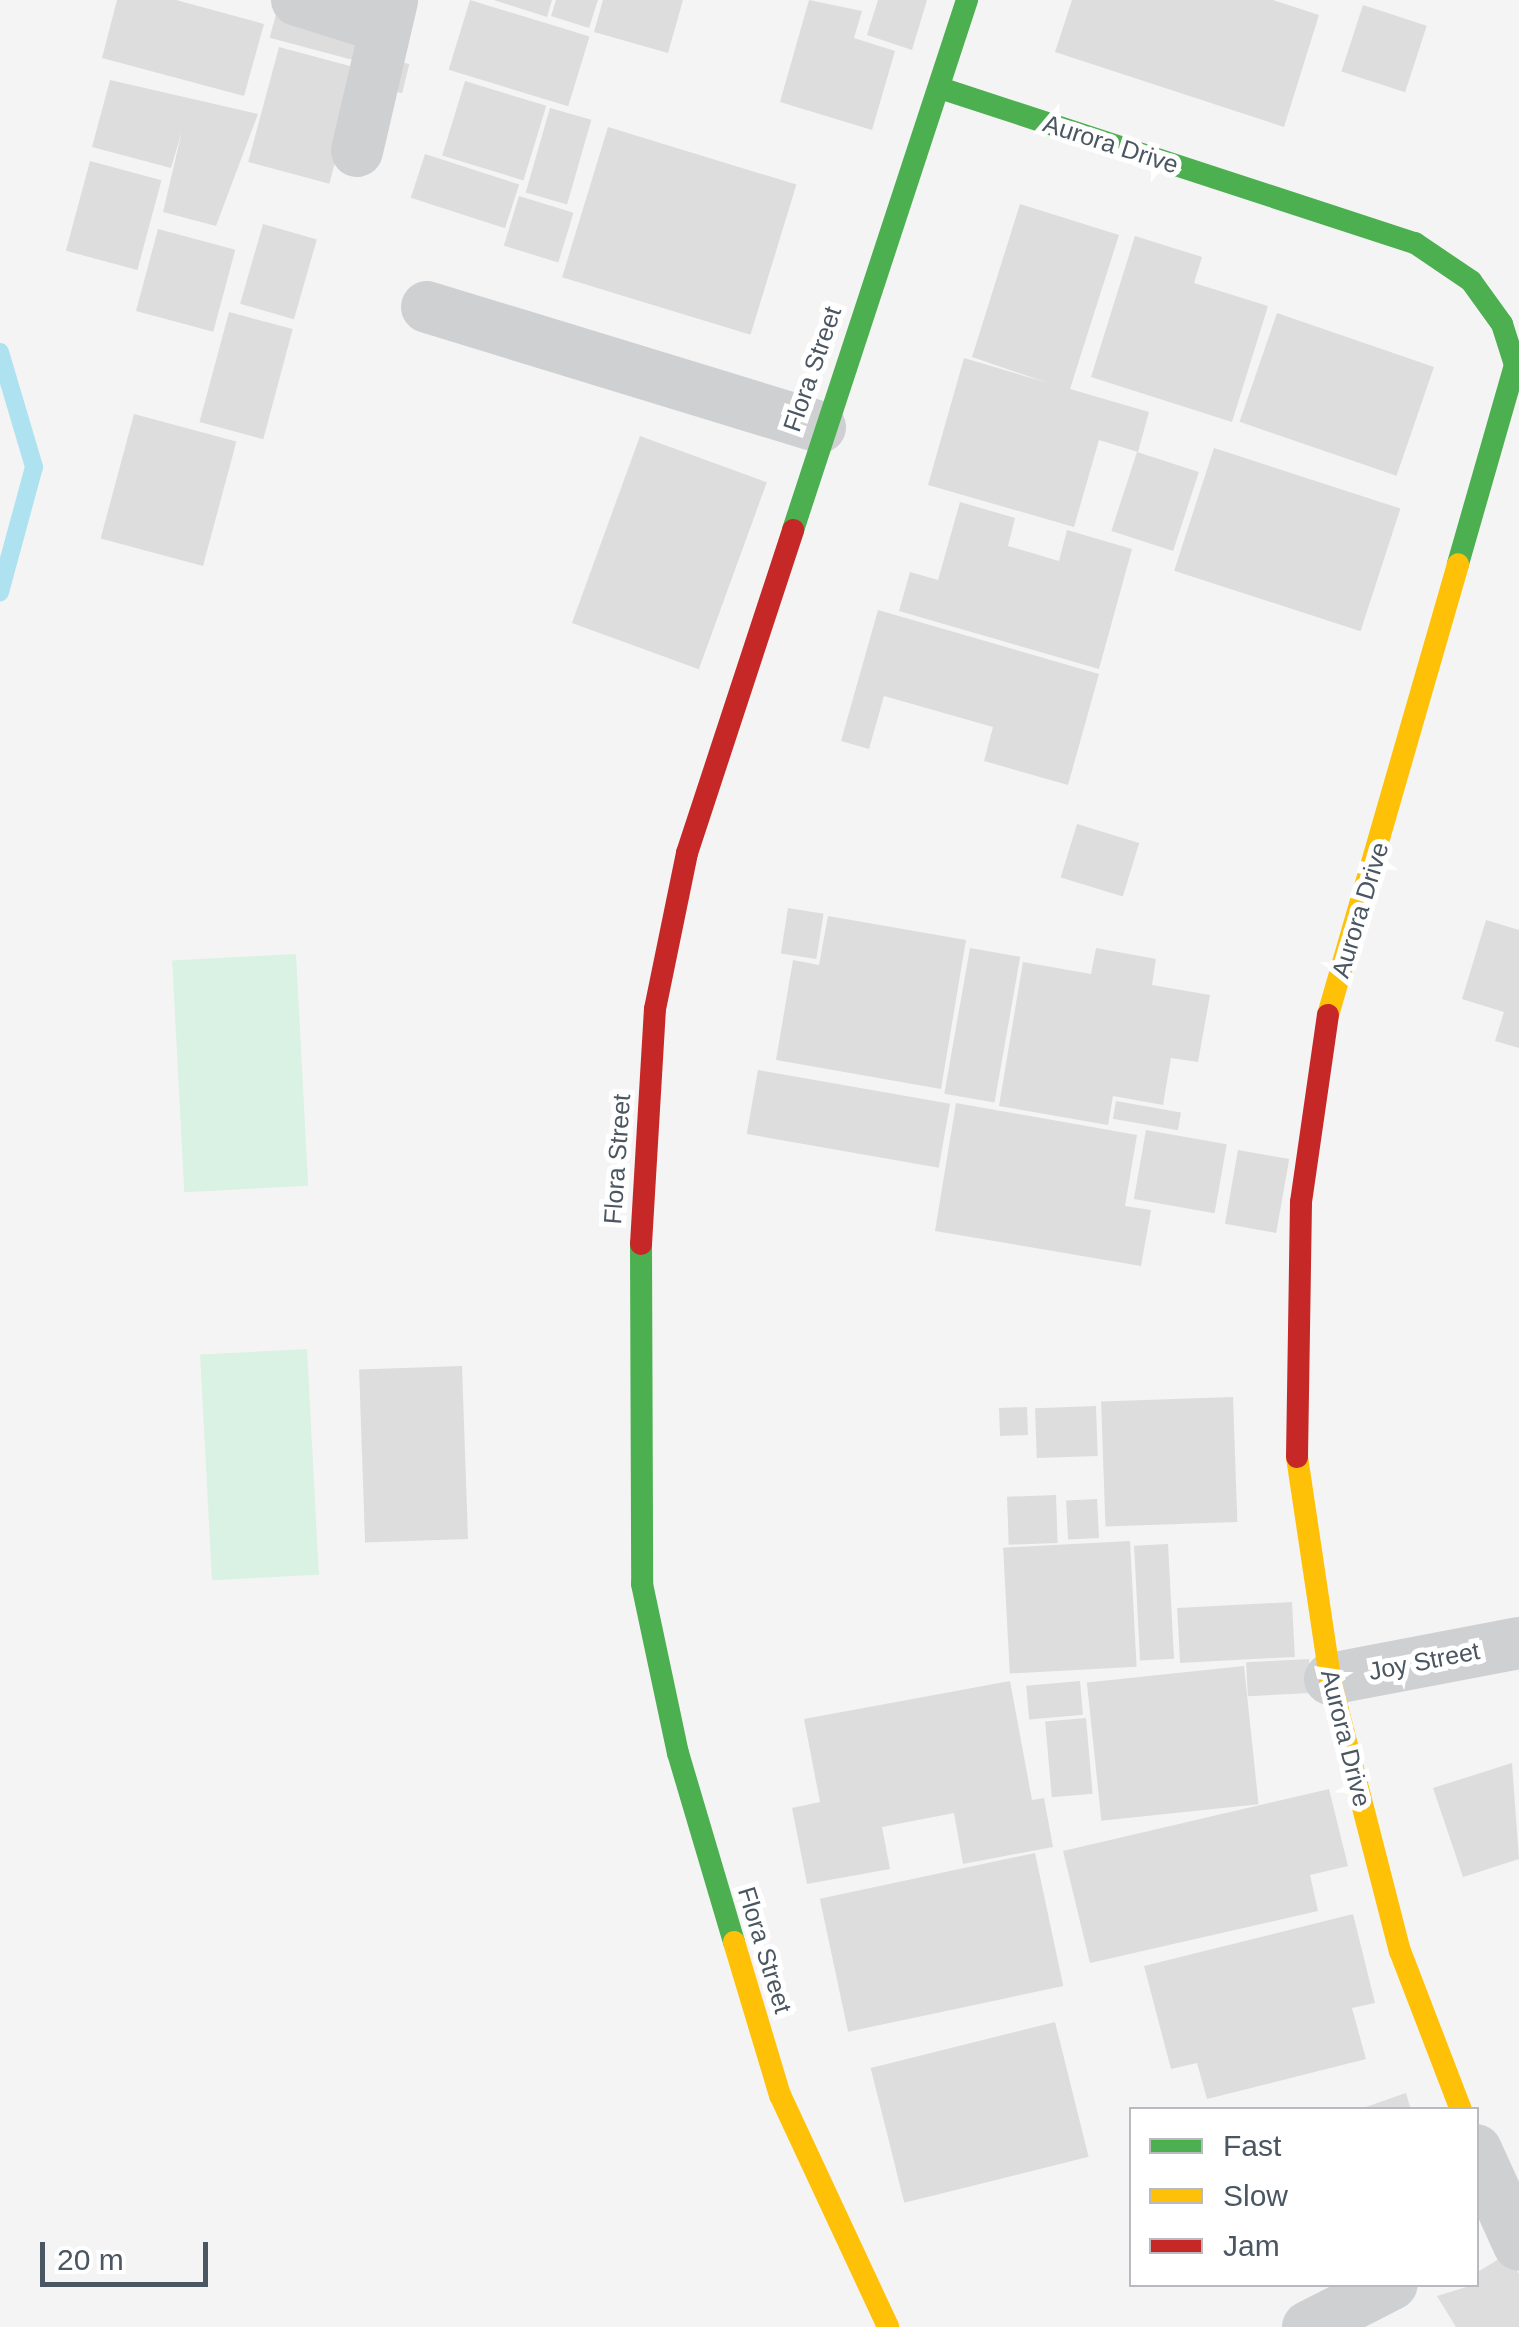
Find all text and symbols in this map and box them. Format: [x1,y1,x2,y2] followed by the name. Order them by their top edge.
[1040,108,1182,180] street label: Aurora Drive
[777,302,847,436] street label: Flora Street
[1325,839,1395,981] street label: Aurora Drive
[597,1093,637,1225] street label: Flora Street
[1366,1636,1482,1686] street label: Joy Street
[1314,1666,1378,1810] street label: Aurora Drive
[732,1883,798,2017] street label: Flora Street
[1129,2107,1479,2287] legend
[1223,2129,1281,2162] text: Fast
[1223,2179,1288,2212] text: Slow
[45,2222,212,2284] scale bar
[1223,2229,1280,2262] text: Jam
[57,2243,124,2276] text: 20 m

